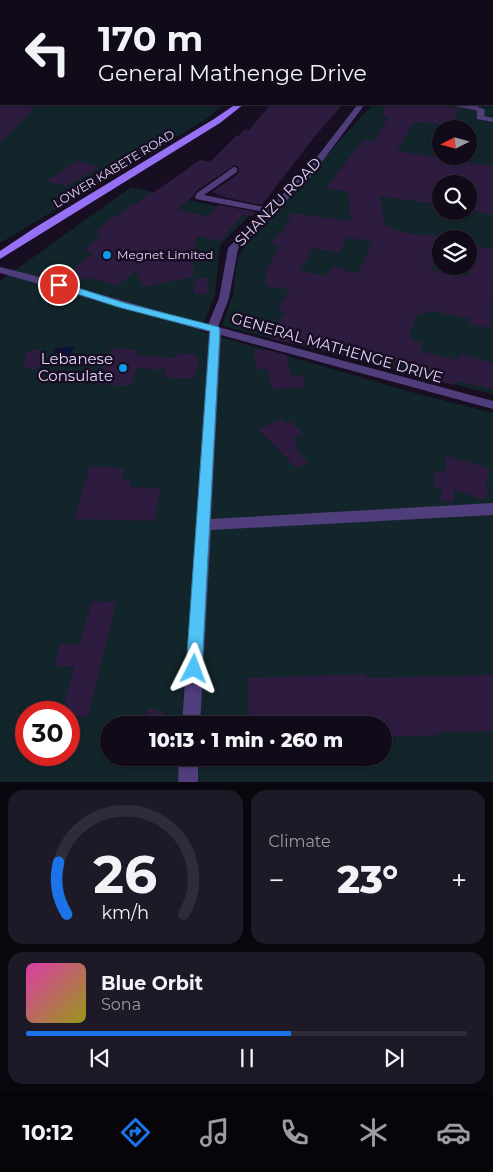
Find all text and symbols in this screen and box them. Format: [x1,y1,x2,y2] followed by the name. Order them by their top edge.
[98,17,203,60] text: 170 m
[15,20,80,85] icon: left
[98,60,367,87] text: General Mathenge Drive
[432,120,478,165] north arrow
[432,120,477,275] map controls
[50,126,177,211] street label: LOWER KABETE ROAD
[230,153,325,250] street label: SHANZU ROAD
[432,175,477,220] button: search
[432,230,477,275] button: layers
[117,247,214,262] place label: Megnet Limited
[101,249,113,261] marker: Megnet Limited
[38,264,80,306] pin
[45,271,73,299] icon: arrive
[229,308,445,387] street label: GENERAL MATHENGE DRIVE
[38,349,113,385] place label: Lebanese Consulate
[117,362,129,374] marker: Lebanese Consulate
[167,642,219,694] position arrow
[15,701,80,766] speed limit sign: 30
[149,729,343,752] text: 10:13 · 1 min · 260 m
[269,832,331,851] text: Climate
[93,843,157,906] text: 26
[337,856,398,903] text: 23°
[269,863,285,897] text: −
[451,863,467,897] text: +
[101,902,149,923] text: km/h
[101,972,203,995] text: Blue Orbit
[101,995,141,1014] text: Sona
[86,1044,114,1072] icon: previous
[233,1044,261,1072] icon: pause
[380,1044,408,1072] icon: next
[118,1115,153,1150] icon: directions
[197,1115,232,1150] icon: music
[277,1115,312,1150] icon: phone
[356,1115,391,1150] icon: climate
[436,1115,471,1150] icon: car
[22,1119,73,1146] text: 10:12

